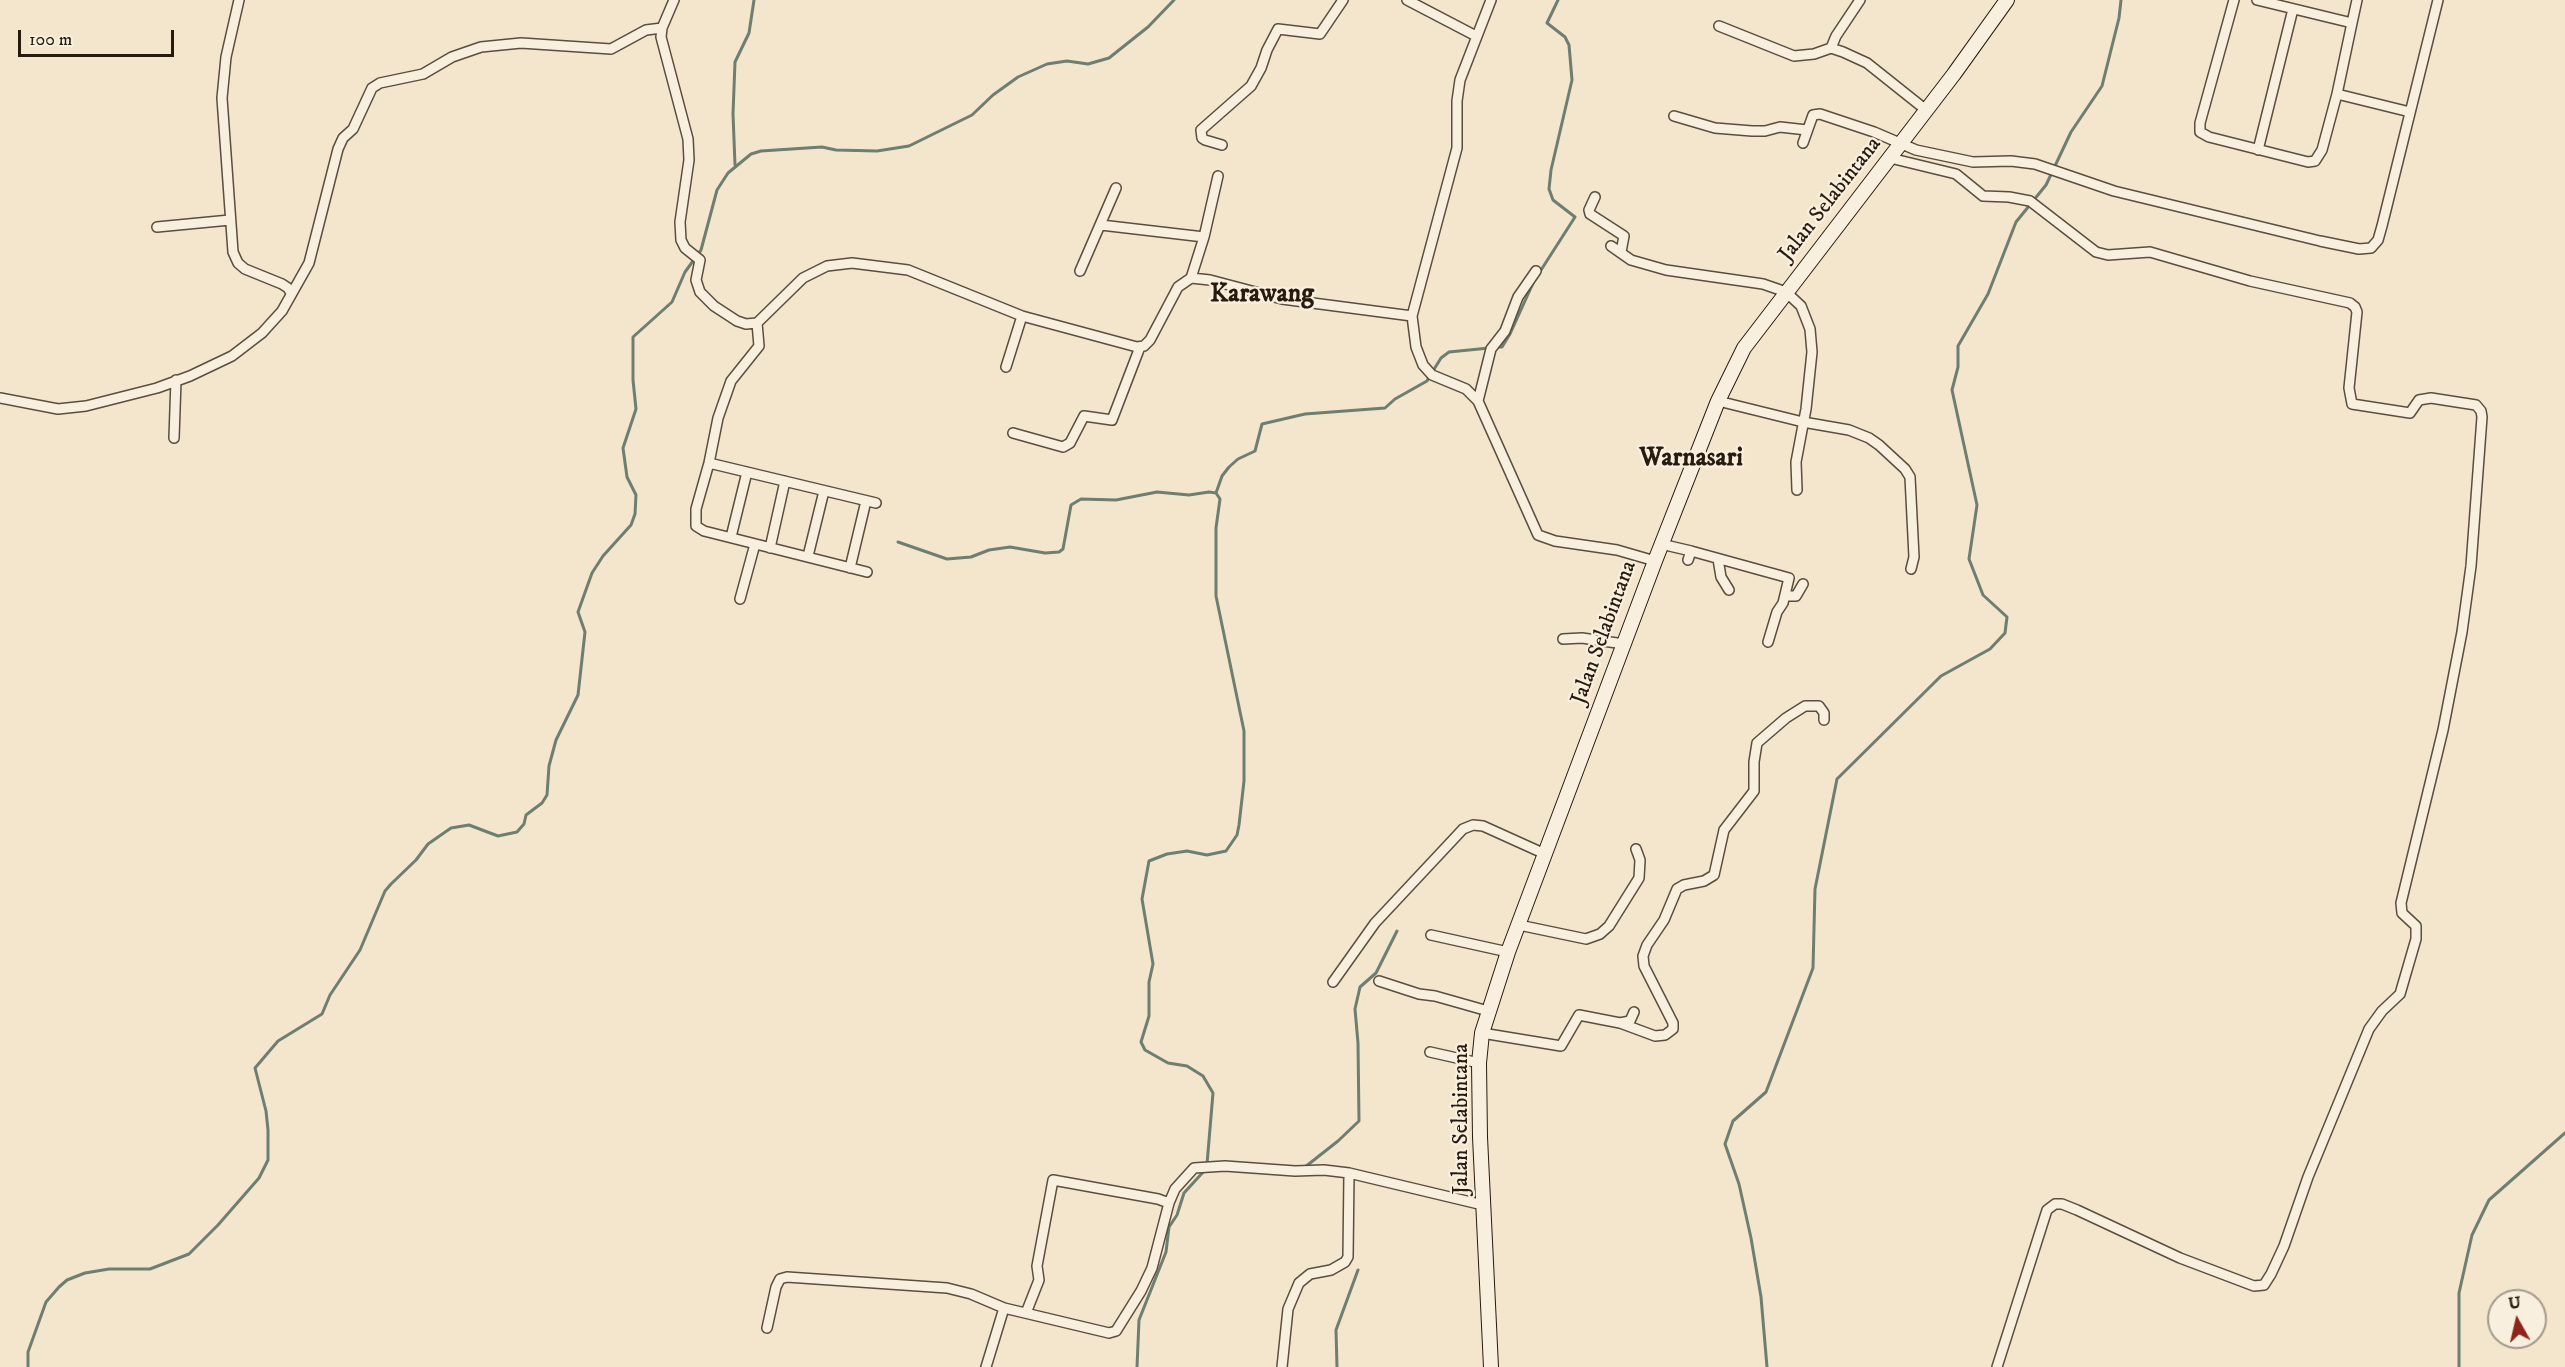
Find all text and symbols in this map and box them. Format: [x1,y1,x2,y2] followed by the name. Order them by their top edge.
[21,18,177,56] scale bar
[29,29,72,51] text: 100 m
[1774,132,1888,268] street label: Jalan Selabintana
[1210,280,1314,312] district label: Karawang
[1639,444,1743,476] district label: Warnasari
[1567,558,1643,708] street label: Jalan Selabintana
[1449,1043,1475,1195] street label: Jalan Selabintana
[2487,1289,2547,1349] north arrow
[2507,1292,2522,1314] text: U

